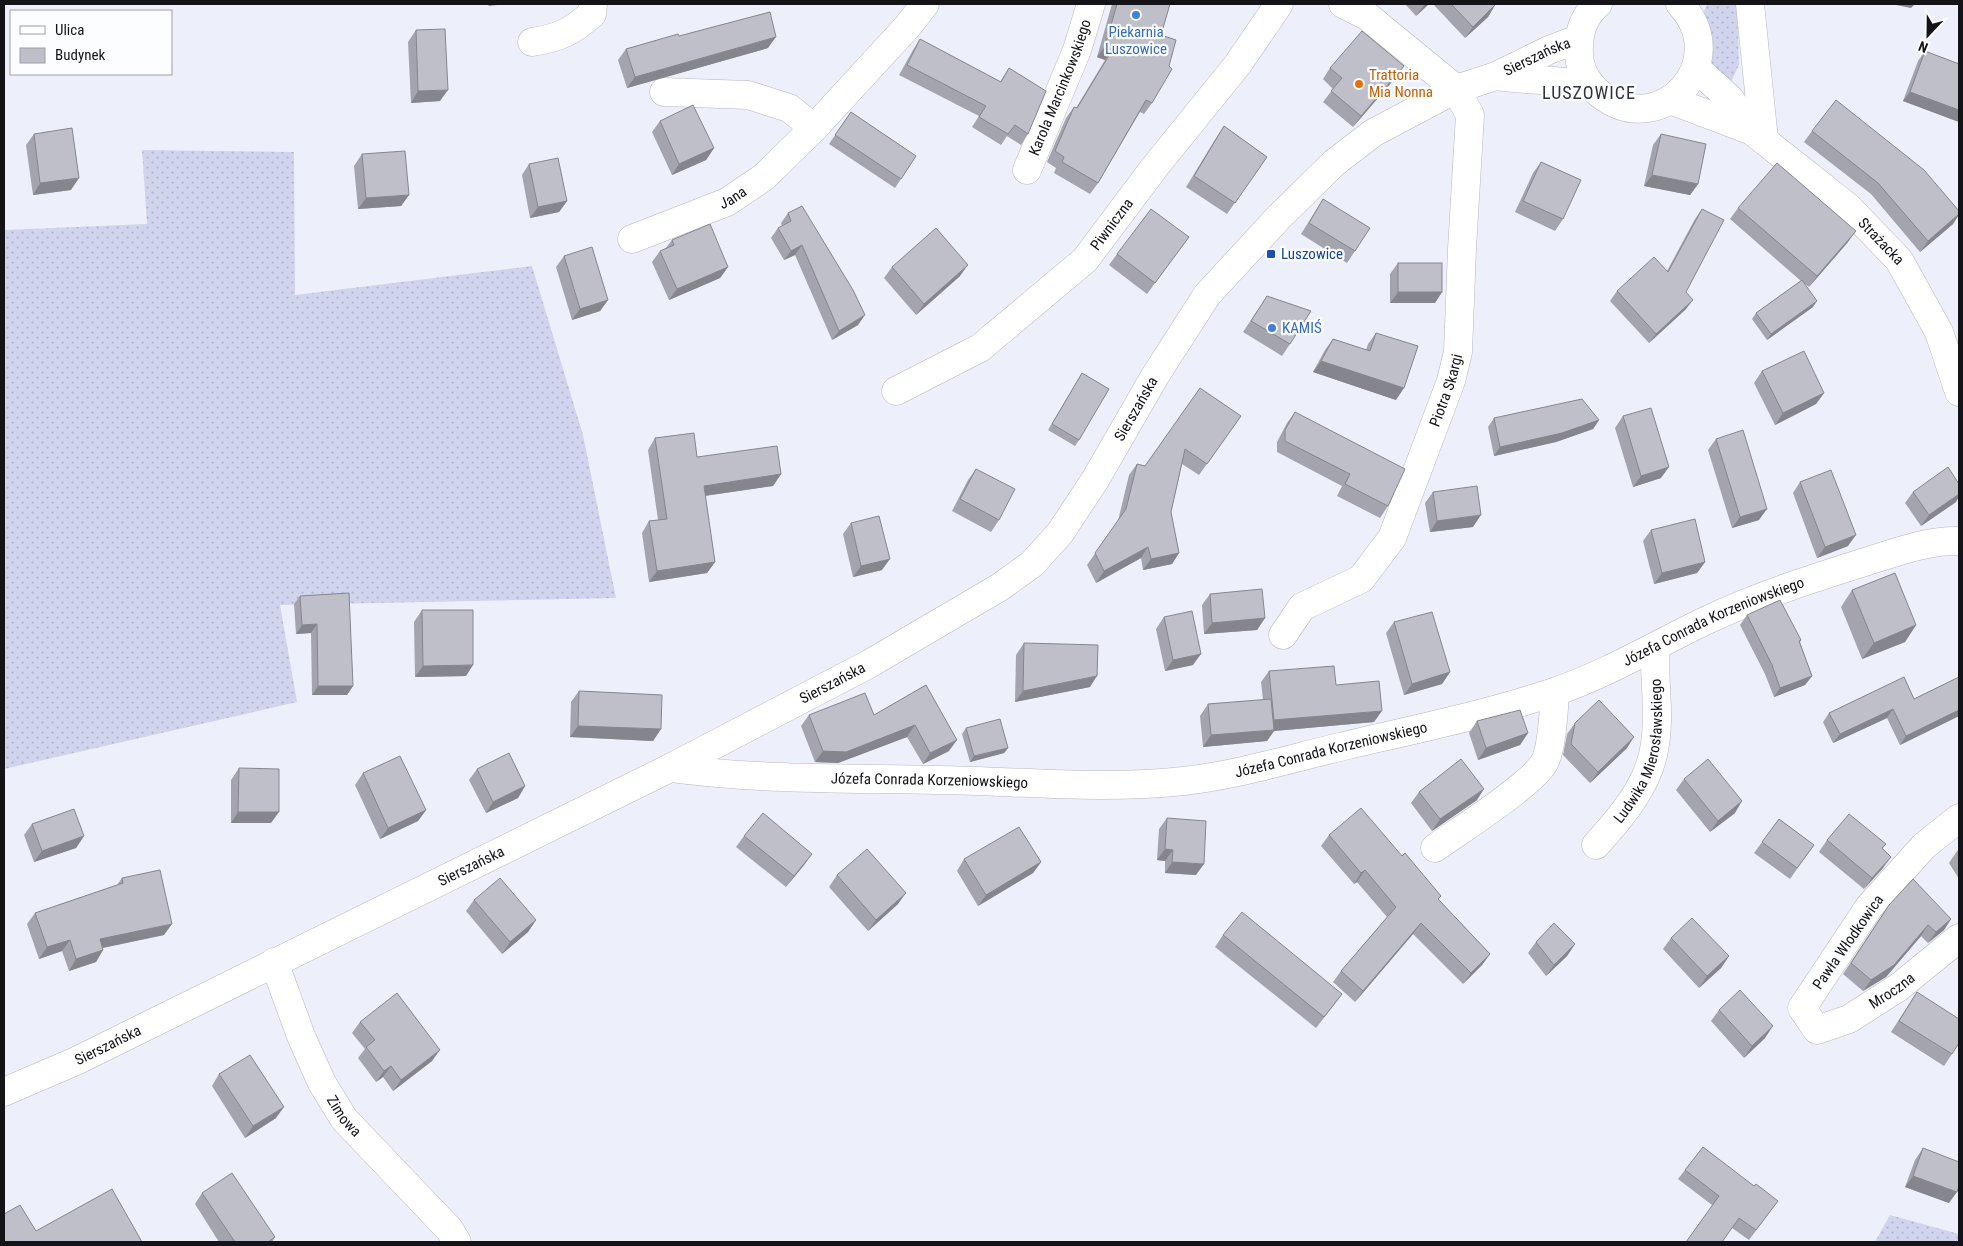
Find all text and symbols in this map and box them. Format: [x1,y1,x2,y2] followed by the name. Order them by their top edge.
[1130,9,1142,21] marker: Piekarnia Luszowice
[10,10,172,75] legend
[1903,10,1953,60] north arrow
[1025,17,1095,158] street label: Karola Marcinkowskiego
[55,21,84,39] text: Ulica
[1105,23,1167,58] place label: Piekarnia Luszowice
[1501,34,1573,80] street label: Sierszańska
[1916,38,1930,56] text: N
[55,46,105,64] text: Budynek
[1369,66,1433,101] place label: Trattoria Mia Nonna
[1353,78,1365,90] marker: Trattoria Mia Nonna
[1542,82,1636,103] district label: LUSZOWICE
[717,183,750,213] street label: Jana
[1087,195,1137,254] street label: Piwniczna
[1854,214,1908,269] street label: Strażacka
[1281,245,1343,263] place label: Luszowice
[1265,248,1277,260] marker: Luszowice
[1282,319,1322,337] place label: KAMIŚ
[1266,322,1278,334] marker: KAMIŚ
[1426,352,1466,429] street label: Piotra Skargi
[1110,373,1162,444] street label: Sierszańska
[1620,573,1806,670] street label: Józefa Conrada Korzeniowskiego
[797,659,868,708] street label: Sierszańska
[1610,678,1666,827] street label: Ludwika Mierosławskiego
[1233,718,1429,781] street label: Józefa Conrada Korzeniowskiego
[831,769,1028,792] street label: Józefa Conrada Korzeniowskiego
[435,842,507,890] street label: Sierszańska
[1809,891,1887,993] street label: Pawła Włodkowica
[1866,969,1918,1013] street label: Mroczna
[72,1021,144,1069] street label: Sierszańska
[323,1092,365,1140] street label: Zimowa

